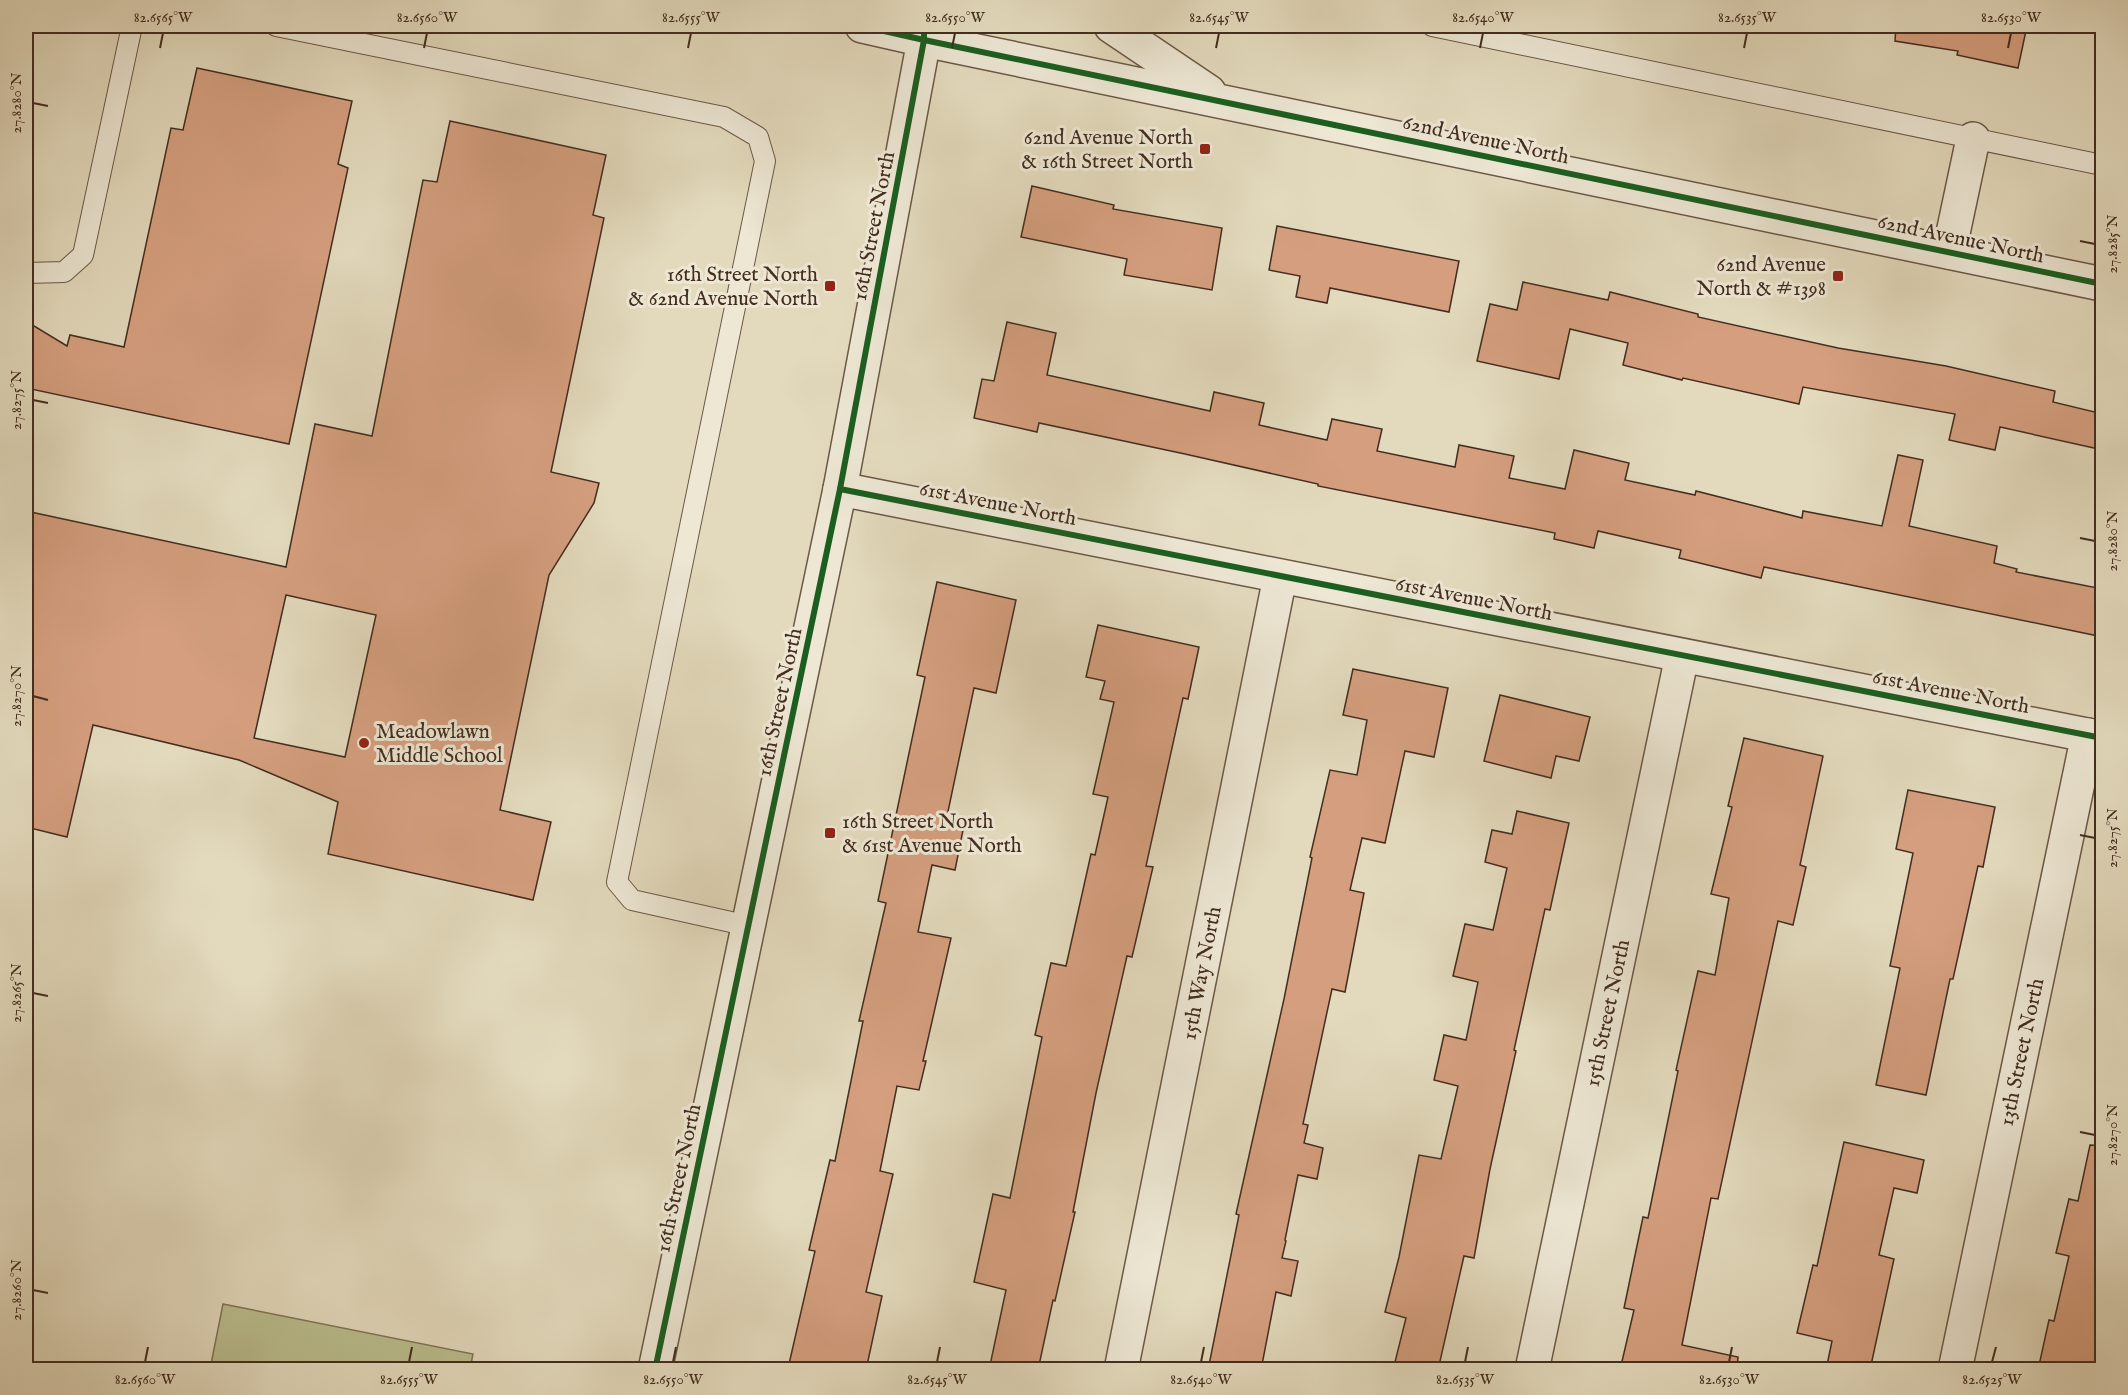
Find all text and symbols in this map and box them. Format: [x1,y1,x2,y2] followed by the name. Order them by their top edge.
[134,8,193,27] text: 82.6565°W
[397,8,458,27] text: 82.6560°W
[662,8,721,27] text: 82.6555°W
[925,8,986,27] text: 82.6550°W
[1189,8,1250,27] text: 82.6545°W
[1452,8,1514,27] text: 82.6540°W
[1718,8,1777,27] text: 82.6535°W
[1981,8,2042,27] text: 82.6530°W
[7,72,26,134] text: 27.8280°N
[1400,110,1571,171] street label: 62nd Avenue North
[1021,125,1193,176] place label: 62nd Avenue North & 16th Street North
[1198,142,1212,156] marker: 62nd Avenue North & 16th Street North
[847,149,902,303] street label: 16th Street North
[1875,209,2046,270] street label: 62nd Avenue North
[2103,214,2122,274] text: 27.8285°N
[1696,252,1826,303] place label: 62nd Avenue North & #1398
[628,262,818,313] place label: 16th Street North & 62nd Avenue North
[1831,269,1845,283] marker: 62nd Avenue North & #1398
[823,279,837,293] marker: 16th Street North & 62nd Avenue North
[7,370,26,430] text: 27.8275°N
[917,476,1079,533] street label: 61st Avenue North
[2103,510,2122,572] text: 27.8280°N
[1393,571,1555,628] street label: 61st Avenue North
[752,625,809,779] street label: 16th Street North
[1870,664,2032,721] street label: 61st Avenue North
[7,665,26,727] text: 27.8270°N
[376,719,503,770] place label: Meadowlawn Middle School
[357,736,371,750] marker: Meadowlawn Middle School
[2103,808,2122,868] text: 27.8275°N
[842,809,1022,860] place label: 16th Street North & 61st Avenue North
[823,826,837,840] marker: 16th Street North & 61st Avenue North
[1176,904,1229,1043] street label: 15th Way North
[1580,937,1637,1090] street label: 15th Street North
[7,963,26,1023] text: 27.8265°N
[1994,976,2051,1129] street label: 13th Street North
[651,1101,708,1255] street label: 16th Street North
[2103,1104,2122,1166] text: 27.8270°N
[7,1259,26,1321] text: 27.8260°N
[115,1370,176,1389] text: 82.6560°W
[380,1370,439,1389] text: 82.6555°W
[643,1370,704,1389] text: 82.6550°W
[907,1370,968,1389] text: 82.6545°W
[1170,1370,1232,1389] text: 82.6540°W
[1436,1370,1495,1389] text: 82.6535°W
[1699,1370,1760,1389] text: 82.6530°W
[1962,1370,2022,1389] text: 82.6525°W

